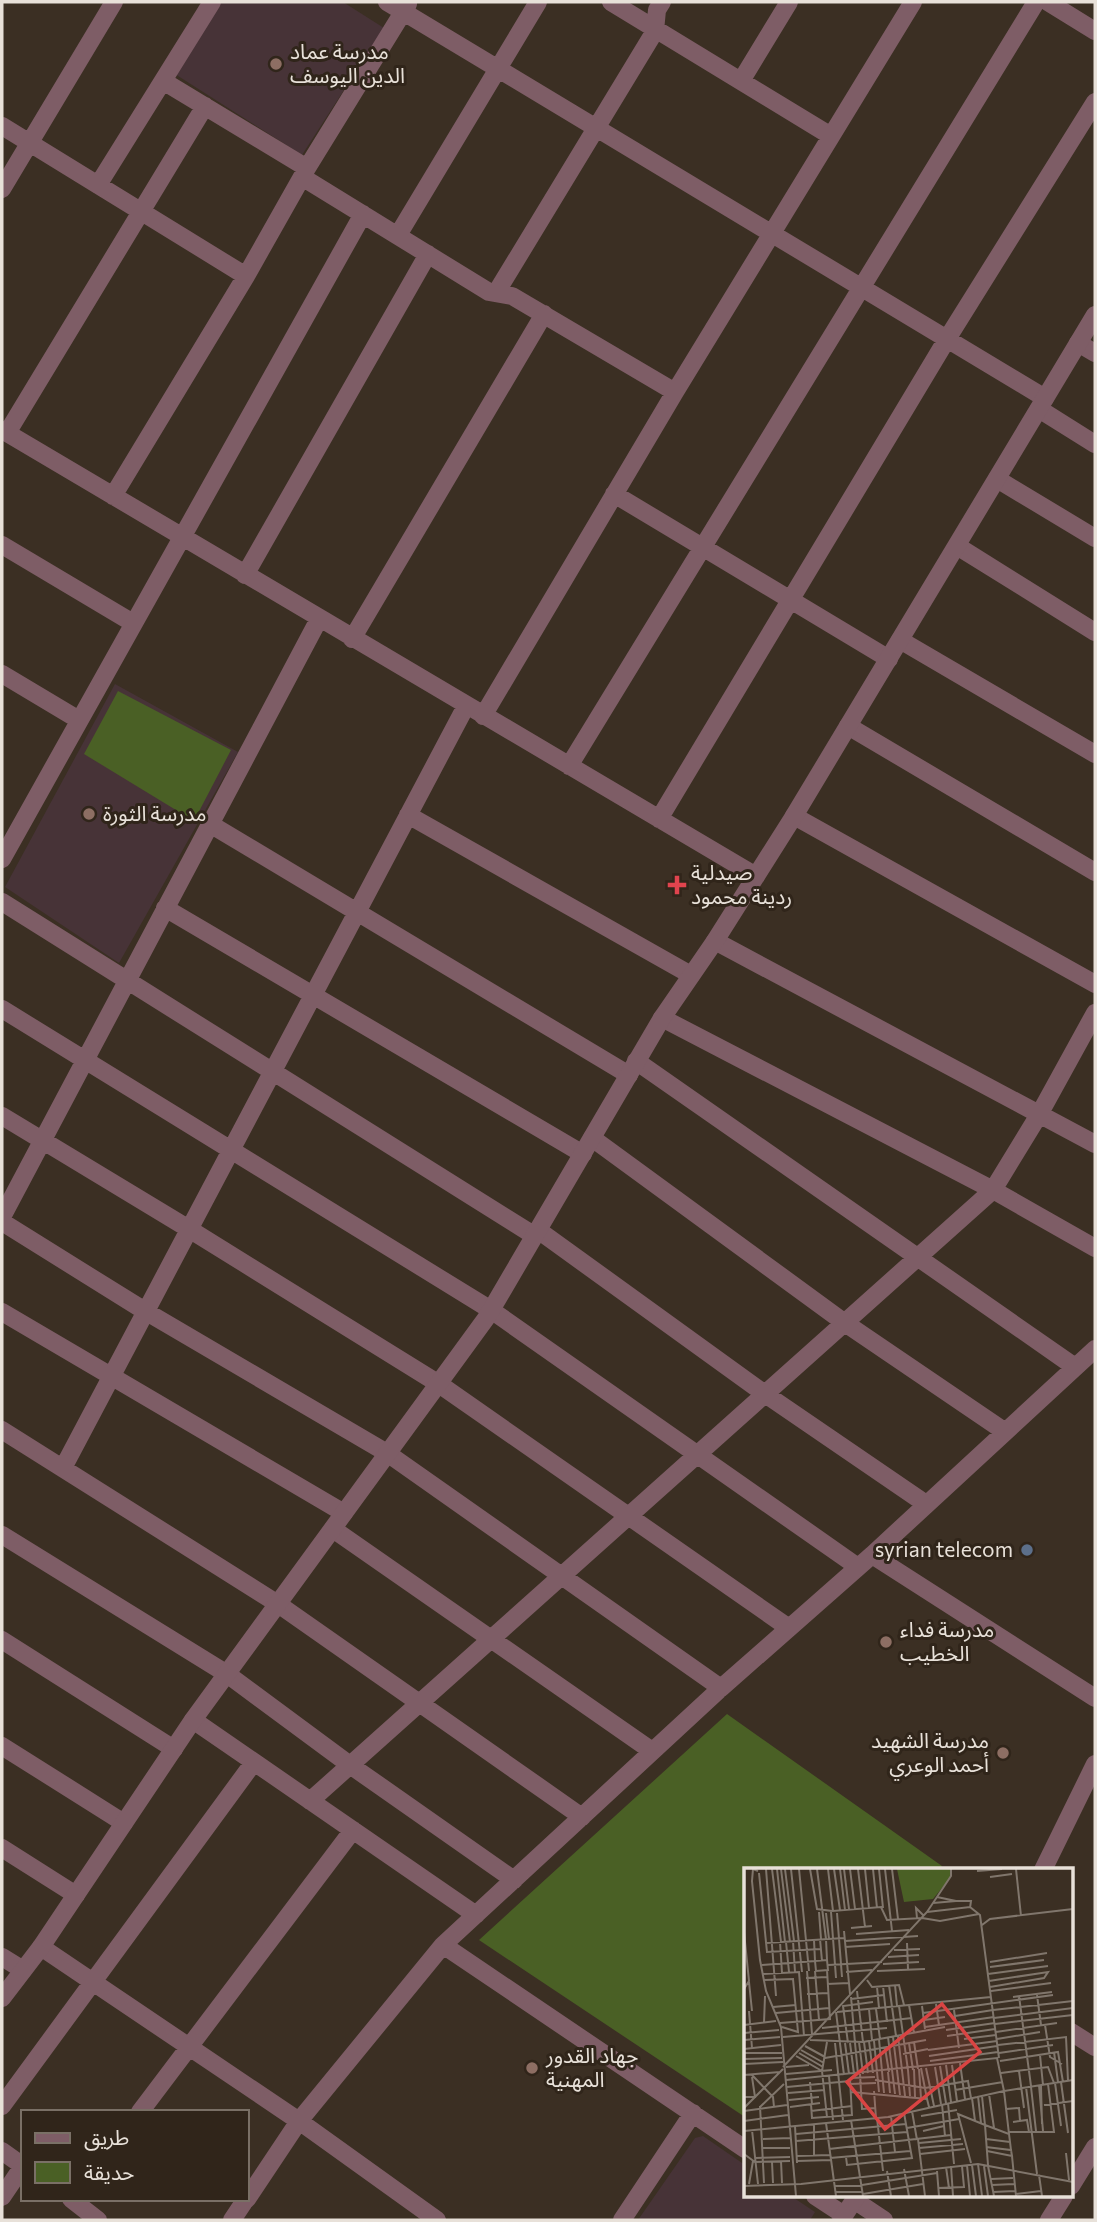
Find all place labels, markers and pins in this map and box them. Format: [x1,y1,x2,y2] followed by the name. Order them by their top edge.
[290,38,405,88] place label: مدرسة عماد الدين اليوسف
[268,56,284,72] marker: مدرسة عماد الدين اليوسف
[103,800,207,826] place label: مدرسة الثورة
[81,806,97,822] marker: مدرسة الثورة
[691,859,792,909] place label: صيدلية ردينة محمود
[669,877,685,893] marker: صيدلية ردينة محمود
[875,1536,1013,1561] place label: syrian telecom
[1019,1542,1035,1558] marker: syrian telecom
[900,1616,994,1665] place label: مدرسة فداء الخطيب
[878,1634,894,1650] marker: مدرسة فداء الخطيب
[871,1727,989,1781] place label: مدرسة الشهيد أحمد الوعري
[995,1745,1011,1761] marker: مدرسة الشهيد أحمد الوعري
[545,2042,638,2092] place label: جهاد القدور المهنية
[524,2060,540,2076] marker: جهاد القدور المهنية

